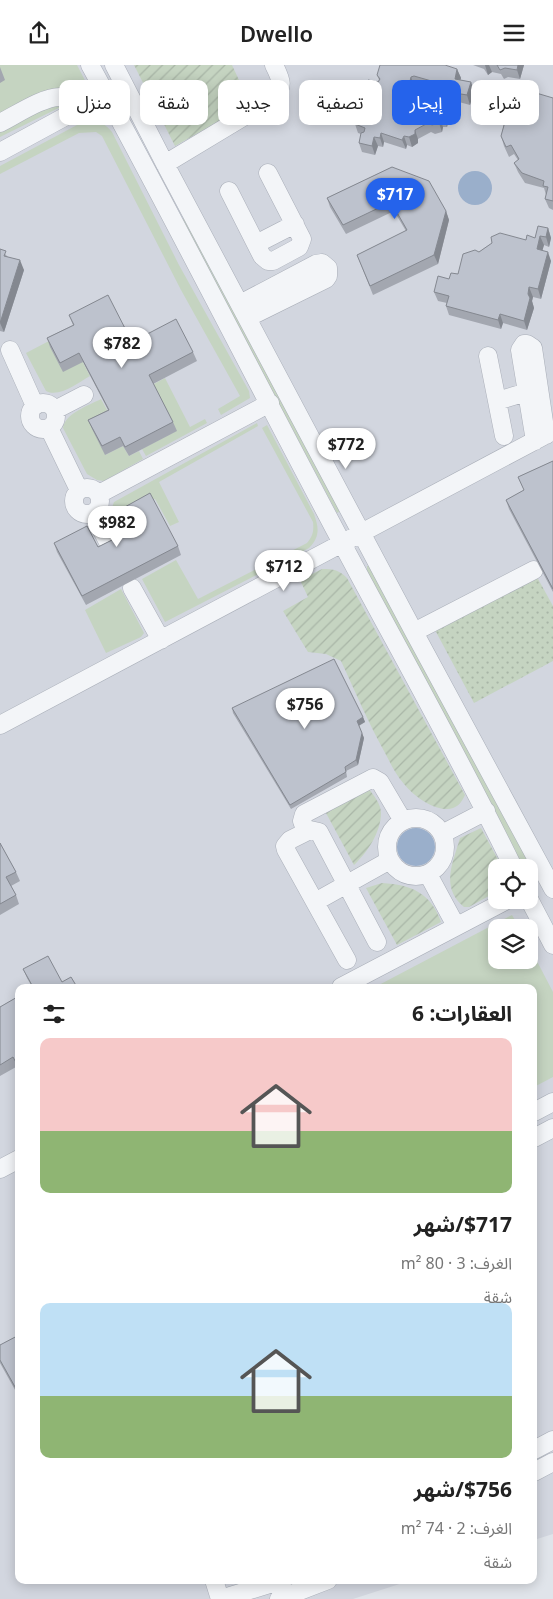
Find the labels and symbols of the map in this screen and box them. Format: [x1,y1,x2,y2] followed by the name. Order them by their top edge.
[365,177,425,220] pin: $717
[92,327,152,369] pin: $782
[316,427,376,470] pin: $772
[87,505,147,548] pin: $982
[254,549,314,592] pin: $712
[275,687,335,730] pin: $756

